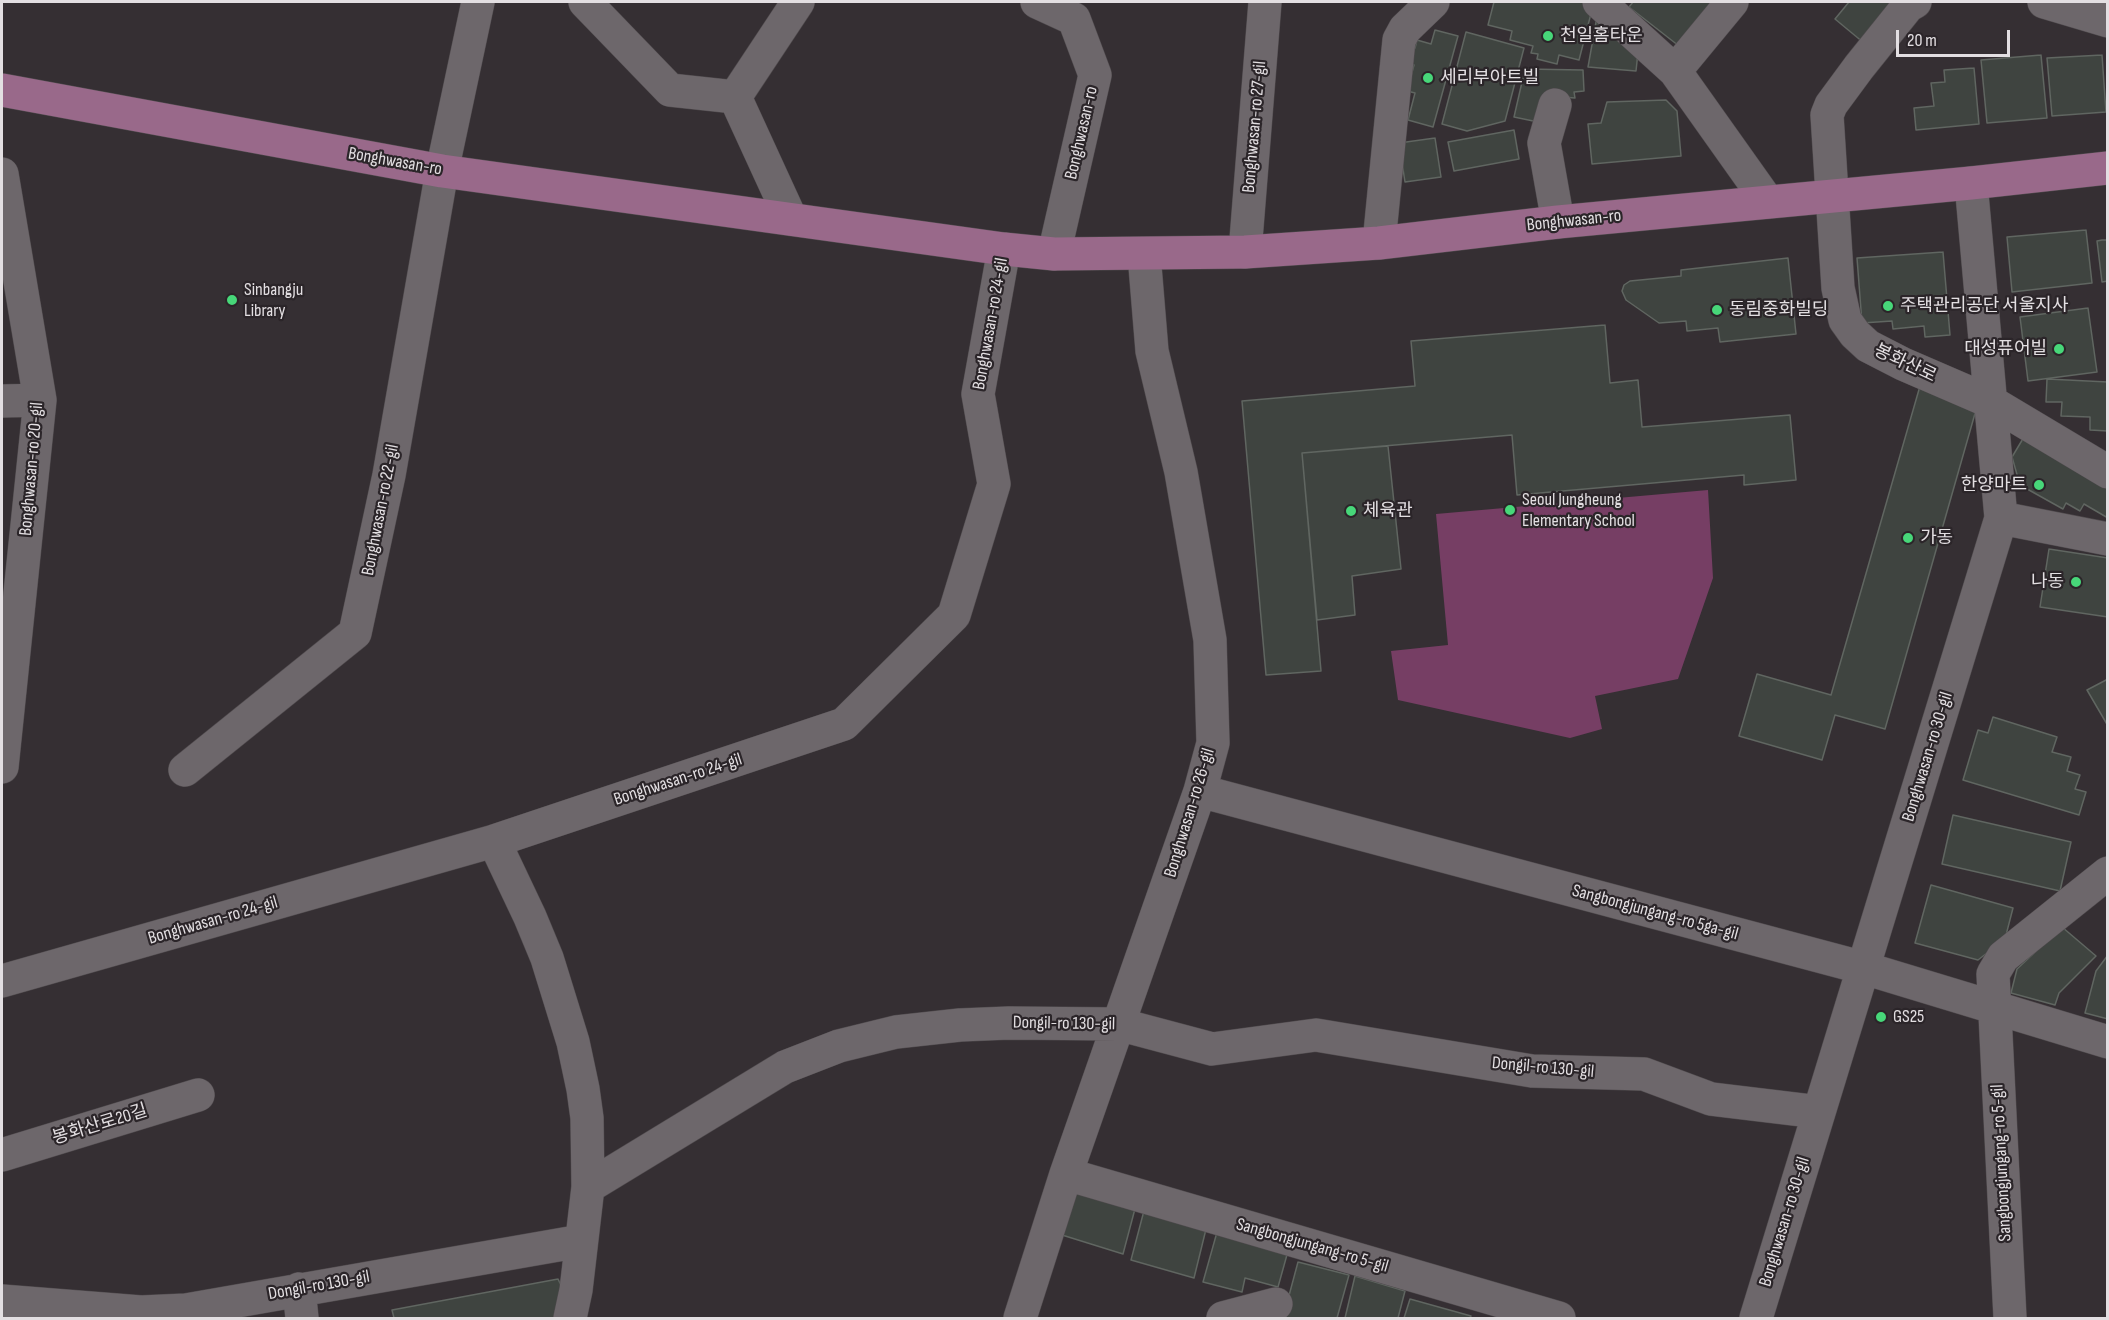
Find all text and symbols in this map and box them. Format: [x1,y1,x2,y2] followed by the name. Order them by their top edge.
[1899,18,2013,56] scale bar
[1560,25,1643,47] place label: 천일홈타운
[1541,29,1555,43] marker: 천일홈타운
[1907,30,1937,51] text: 20 m
[1238,60,1272,194] street label: Bonghwasan-ro 27-gil
[1440,67,1539,89] place label: 세리부아트빌
[1421,71,1435,85] marker: 세리부아트빌
[1061,84,1103,182] street label: Bonghwasan-ro
[346,143,444,181] street label: Bonghwasan-ro
[1526,205,1622,237] street label: Bonghwasan-ro
[969,256,1013,392] street label: Bonghwasan-ro 24-gil
[244,279,303,322] place label: Sinbangju Library
[225,293,239,307] marker: Sinbangju Library
[1900,295,2068,317] place label: 주택관리공단 서울지사
[1729,299,1828,321] place label: 동림중화빌딩
[1881,299,1895,313] marker: 주택관리공단 서울지사
[1710,303,1724,317] marker: 동림중화빌딩
[1964,338,2047,360] place label: 대성퓨어빌
[1870,340,1940,388] street label: 봉화산로
[2052,342,2066,356] marker: 대성퓨어빌
[15,401,49,537] street label: Bonghwasan-ro 20-gil
[358,442,404,578] street label: Bonghwasan-ro 22-gil
[1961,474,2027,496] place label: 한양마트
[2032,478,2046,492] marker: 한양마트
[1522,489,1635,532] place label: Seoul Jungheung Elementary School
[1363,500,1413,522] place label: 체육관
[1503,503,1517,517] marker: Seoul Jungheung Elementary School
[1344,504,1358,518] marker: 체육관
[1920,527,1953,549] place label: 가동
[1901,531,1915,545] marker: 가동
[2031,571,2064,593] place label: 나동
[2069,575,2083,589] marker: 나동
[1898,690,1958,824] street label: Bonghwasan-ro 30-gil
[1160,746,1220,880] street label: Bonghwasan-ro 26-gil
[611,749,745,811] street label: Bonghwasan-ro 24-gil
[1570,880,1740,946] street label: Sangbongjungang-ro 5ga-gil
[146,892,280,950] street label: Bonghwasan-ro 24-gil
[1893,1006,1924,1028] place label: GS25
[1874,1010,1888,1024] marker: GS25
[1013,1012,1115,1036] street label: Dongil-ro 130-gil
[1491,1053,1595,1083] street label: Dongil-ro 130-gil
[1987,1084,2017,1242] street label: Sangbongjungang-ro 5-gil
[50,1100,150,1150] street label: 봉화산로20길
[1755,1155,1815,1289] street label: Bonghwasan-ro 30-gil
[1233,1214,1391,1278] street label: Sangbongjungang-ro 5-gil
[267,1266,371,1306] street label: Dongil-ro 130-gil

